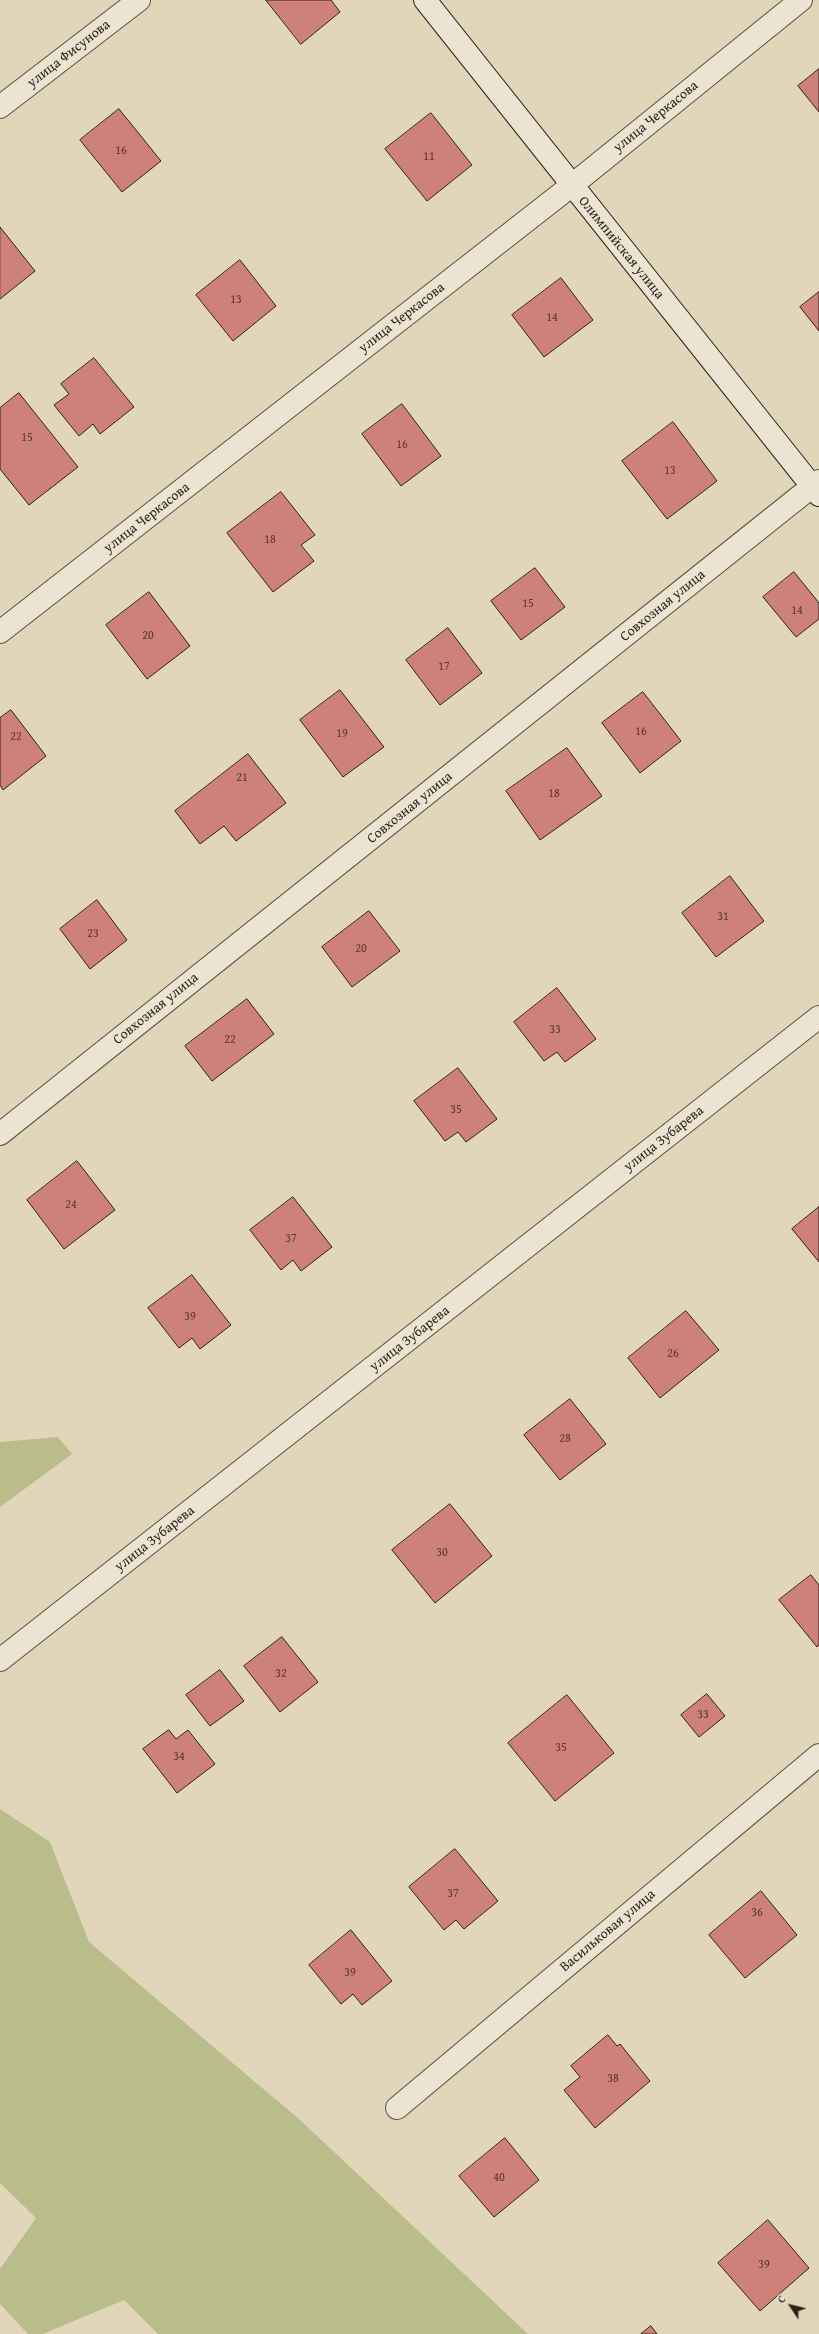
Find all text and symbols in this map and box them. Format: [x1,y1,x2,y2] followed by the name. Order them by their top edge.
[24,16,114,92] street label: улица Фисунова
[610,78,702,156] street label: улица Черкасова
[115,144,127,158] house number: 16
[423,150,435,164] house number: 11
[574,193,668,303] street label: Олимпийская улица
[356,279,448,357] street label: улица Черкасова
[230,293,242,307] house number: 13
[546,311,558,325] house number: 14
[21,431,33,445] house number: 15
[396,438,408,452] house number: 16
[664,464,676,478] house number: 13
[101,479,193,557] street label: улица Черкасова
[264,533,276,547] house number: 18
[617,567,709,645] street label: Совхозная улица
[522,597,534,611] house number: 15
[791,604,803,618] house number: 14
[142,629,154,643] house number: 20
[438,660,450,674] house number: 17
[635,725,647,739] house number: 16
[336,727,348,741] house number: 19
[10,730,22,744] house number: 22
[364,769,456,847] street label: Совхозная улица
[236,771,248,785] house number: 21
[548,787,560,801] house number: 18
[717,910,729,924] house number: 31
[87,927,99,941] house number: 23
[355,942,367,956] house number: 20
[110,970,202,1048] street label: Совхозная улица
[549,1023,561,1037] house number: 33
[224,1033,236,1047] house number: 22
[450,1103,462,1117] house number: 35
[621,1103,707,1175] street label: улица Зубарева
[65,1198,77,1212] house number: 24
[285,1232,297,1246] house number: 37
[367,1303,453,1375] street label: улица Зубарева
[184,1310,196,1324] house number: 39
[667,1347,679,1361] house number: 26
[559,1432,571,1446] house number: 28
[112,1503,198,1575] street label: улица Зубарева
[436,1546,448,1560] house number: 30
[275,1667,287,1681] house number: 32
[697,1708,709,1722] house number: 33
[555,1741,567,1755] house number: 35
[173,1750,185,1764] house number: 34
[557,1886,659,1976] street label: Васильковая улица
[447,1887,459,1901] house number: 37
[751,1906,763,1920] house number: 36
[344,1966,356,1980] house number: 39
[607,2072,619,2086] house number: 38
[493,2171,505,2185] house number: 40
[758,2258,770,2272] house number: 39
[771,2286,811,2326] north arrow
[773,2292,790,2306] text: С

